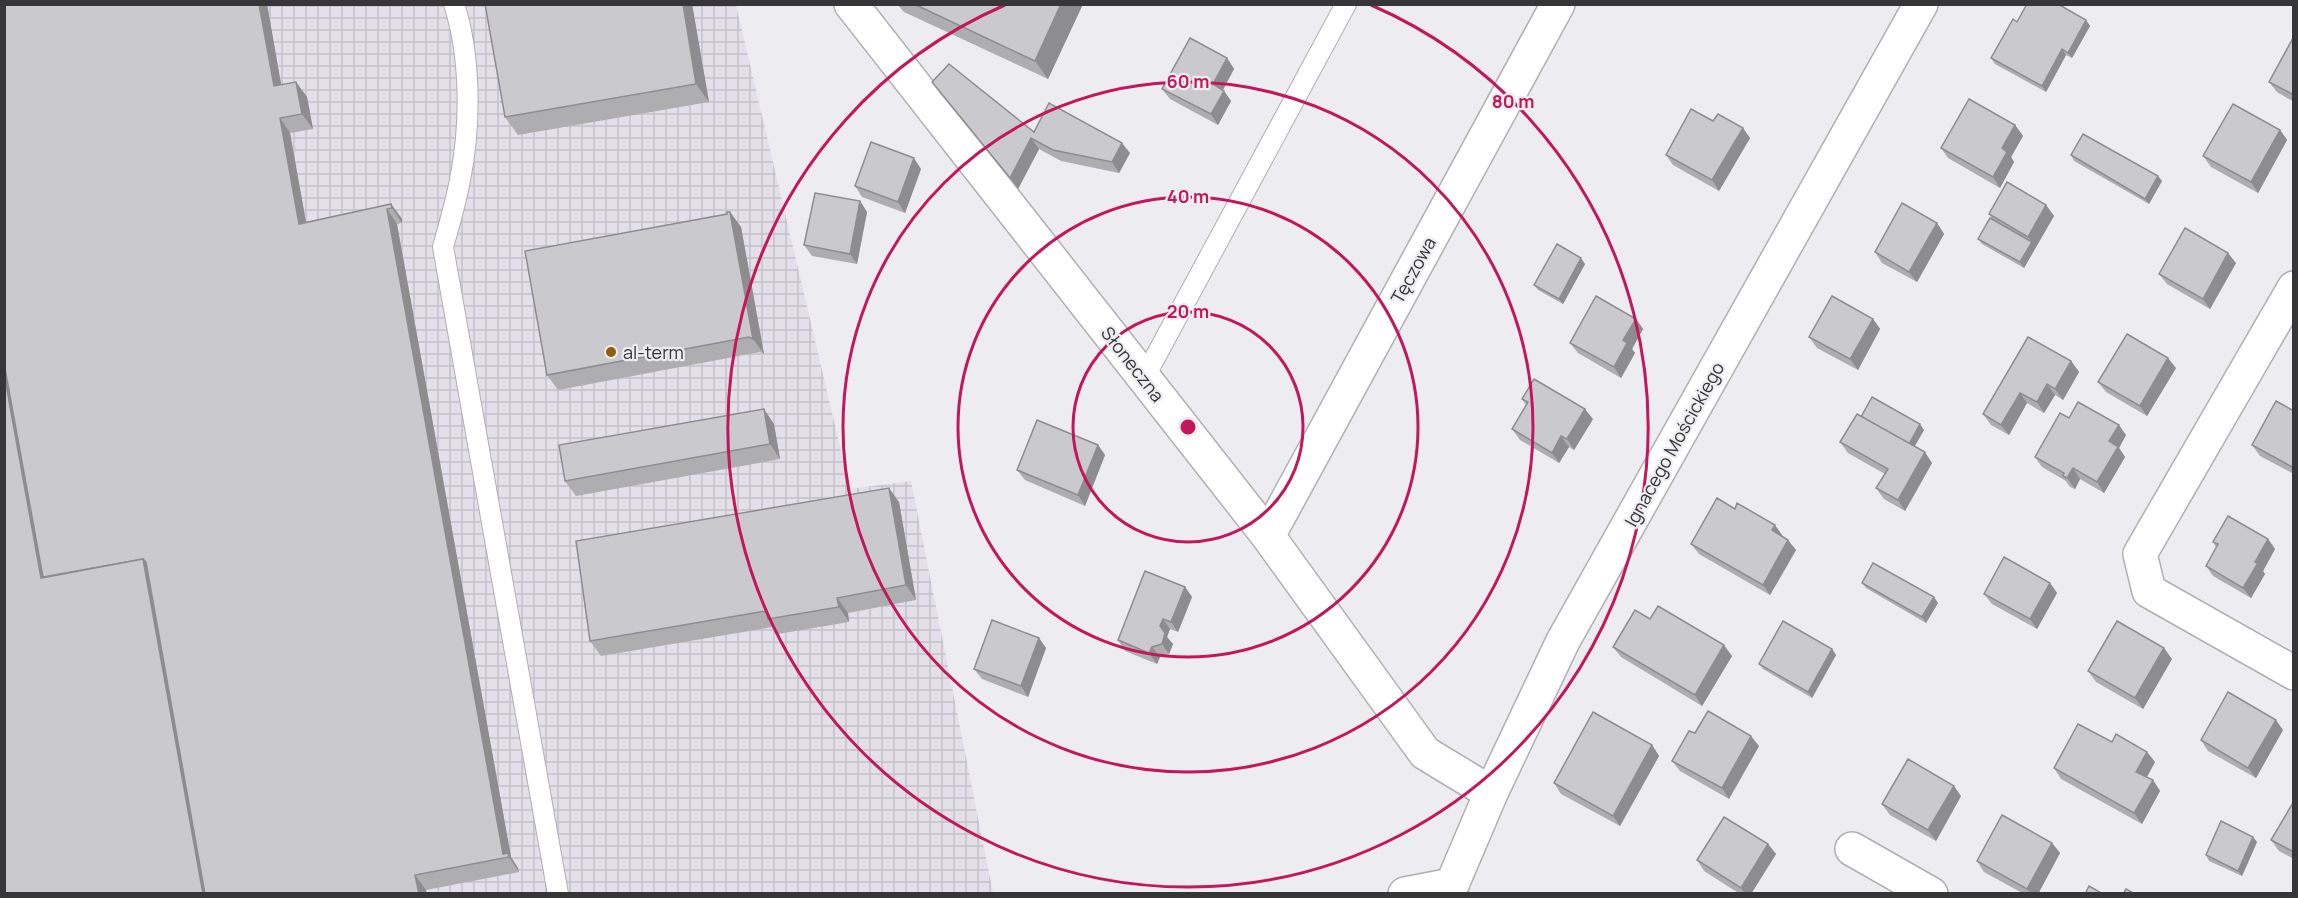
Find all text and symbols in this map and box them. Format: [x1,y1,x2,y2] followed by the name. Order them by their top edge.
[1167,69,1209,93] text: 60 m
[1492,89,1534,113] text: 80 m
[1167,184,1209,208] text: 40 m
[1385,233,1441,307] street label: Tęczowa
[1167,299,1209,323] text: 20 m
[1096,321,1170,407] street label: Słoneczna
[623,340,684,364] place label: al-term
[604,345,618,359] marker: al-term
[1619,357,1729,531] street label: Ignacego Mościckiego
[1178,417,1198,437] centre of rings

